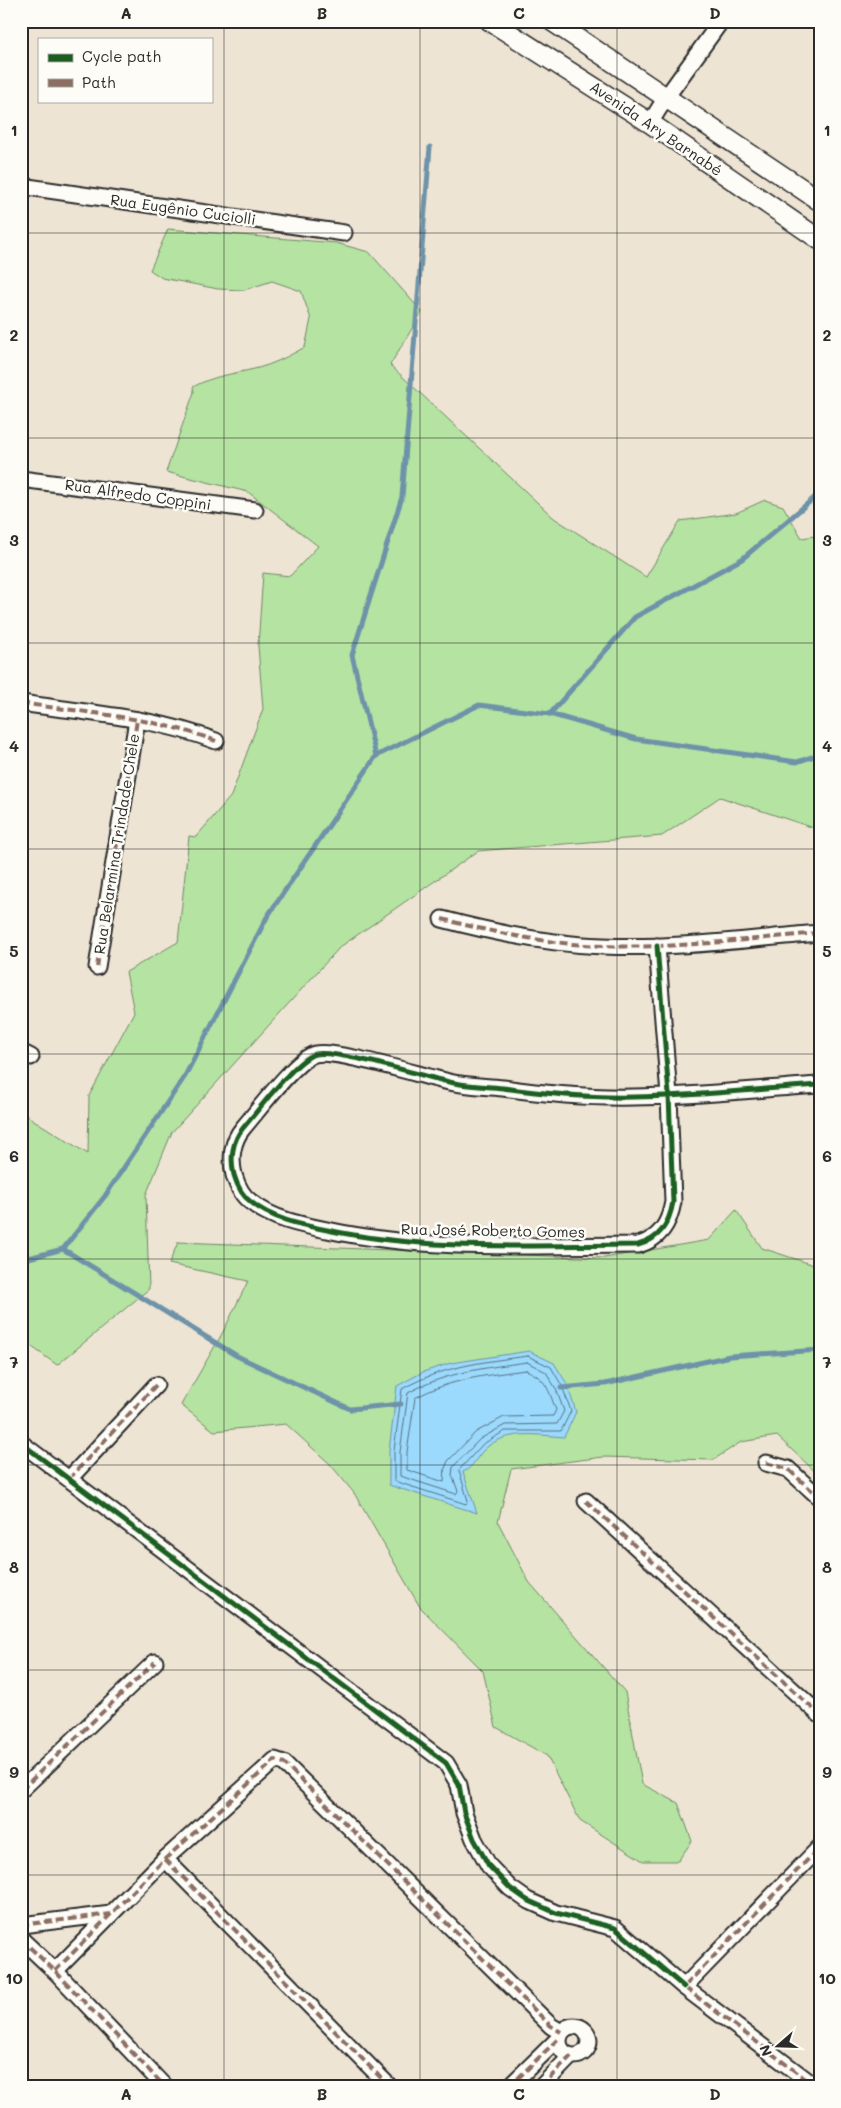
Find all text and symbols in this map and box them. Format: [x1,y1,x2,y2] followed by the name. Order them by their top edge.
[120,2,132,23] text: A
[317,2,327,23] text: B
[513,2,525,23] text: C
[709,2,721,23] text: D
[38,38,212,102] legend
[82,46,161,66] text: Cycle path
[82,72,116,92] text: Path
[586,76,727,180] street label: Avenida Ary Barnabé
[10,119,18,140] text: 1
[823,119,831,140] text: 1
[109,189,257,229] street label: Rua Eugênio Cuciolli
[10,324,19,345] text: 2
[823,324,832,345] text: 2
[64,474,213,514] street label: Rua Alfredo Coppini
[9,529,19,550] text: 3
[822,529,832,550] text: 3
[89,732,143,956] street label: Rua Belarmina Trindade Chele
[9,735,19,756] text: 4
[822,735,832,756] text: 4
[9,940,19,961] text: 5
[822,940,832,961] text: 5
[9,1145,19,1166] text: 6
[822,1145,832,1166] text: 6
[401,1218,585,1242] street label: Rua José Roberto Gomes
[10,1351,19,1372] text: 7
[823,1351,832,1372] text: 7
[9,1556,19,1577] text: 8
[822,1556,832,1577] text: 8
[9,1761,19,1782] text: 9
[822,1761,832,1782] text: 9
[5,1967,23,1988] text: 10
[818,1967,836,1988] text: 10
[754,2020,804,2070] north arrow
[755,2042,776,2059] text: N
[120,2083,132,2104] text: A
[317,2083,327,2104] text: B
[513,2083,525,2104] text: C
[709,2083,721,2104] text: D

